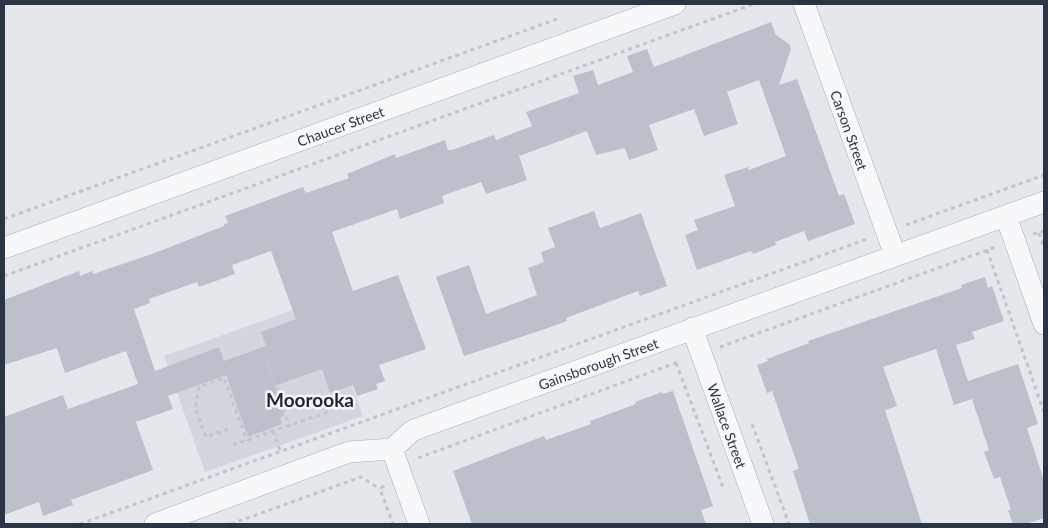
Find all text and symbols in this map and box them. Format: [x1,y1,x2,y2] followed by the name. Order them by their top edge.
[827,88,872,172] street label: Carson Street
[295,102,386,149] street label: Chaucer Street
[536,334,660,393] street label: Gainsborough Street
[704,381,751,470] street label: Wallace Street
[266,388,354,411] district label: Moorooka

